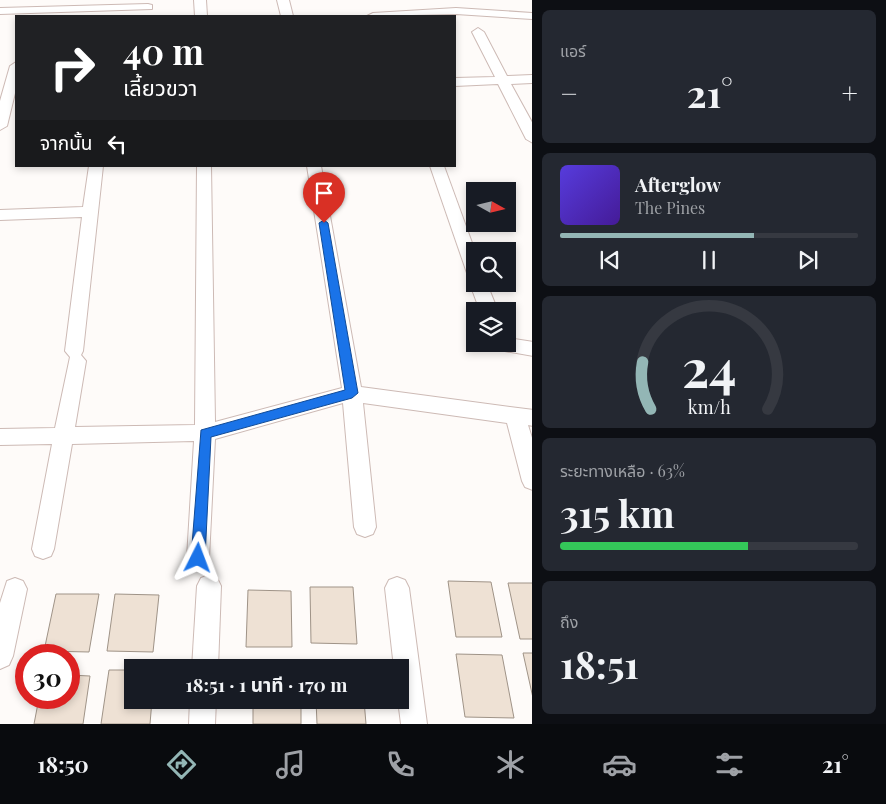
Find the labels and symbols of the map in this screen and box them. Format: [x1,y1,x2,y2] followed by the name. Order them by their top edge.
[303,172,345,223] pin
[466,182,516,232] north arrow
[171,531,223,583] position arrow
[15,644,80,709] speed limit sign: 30

